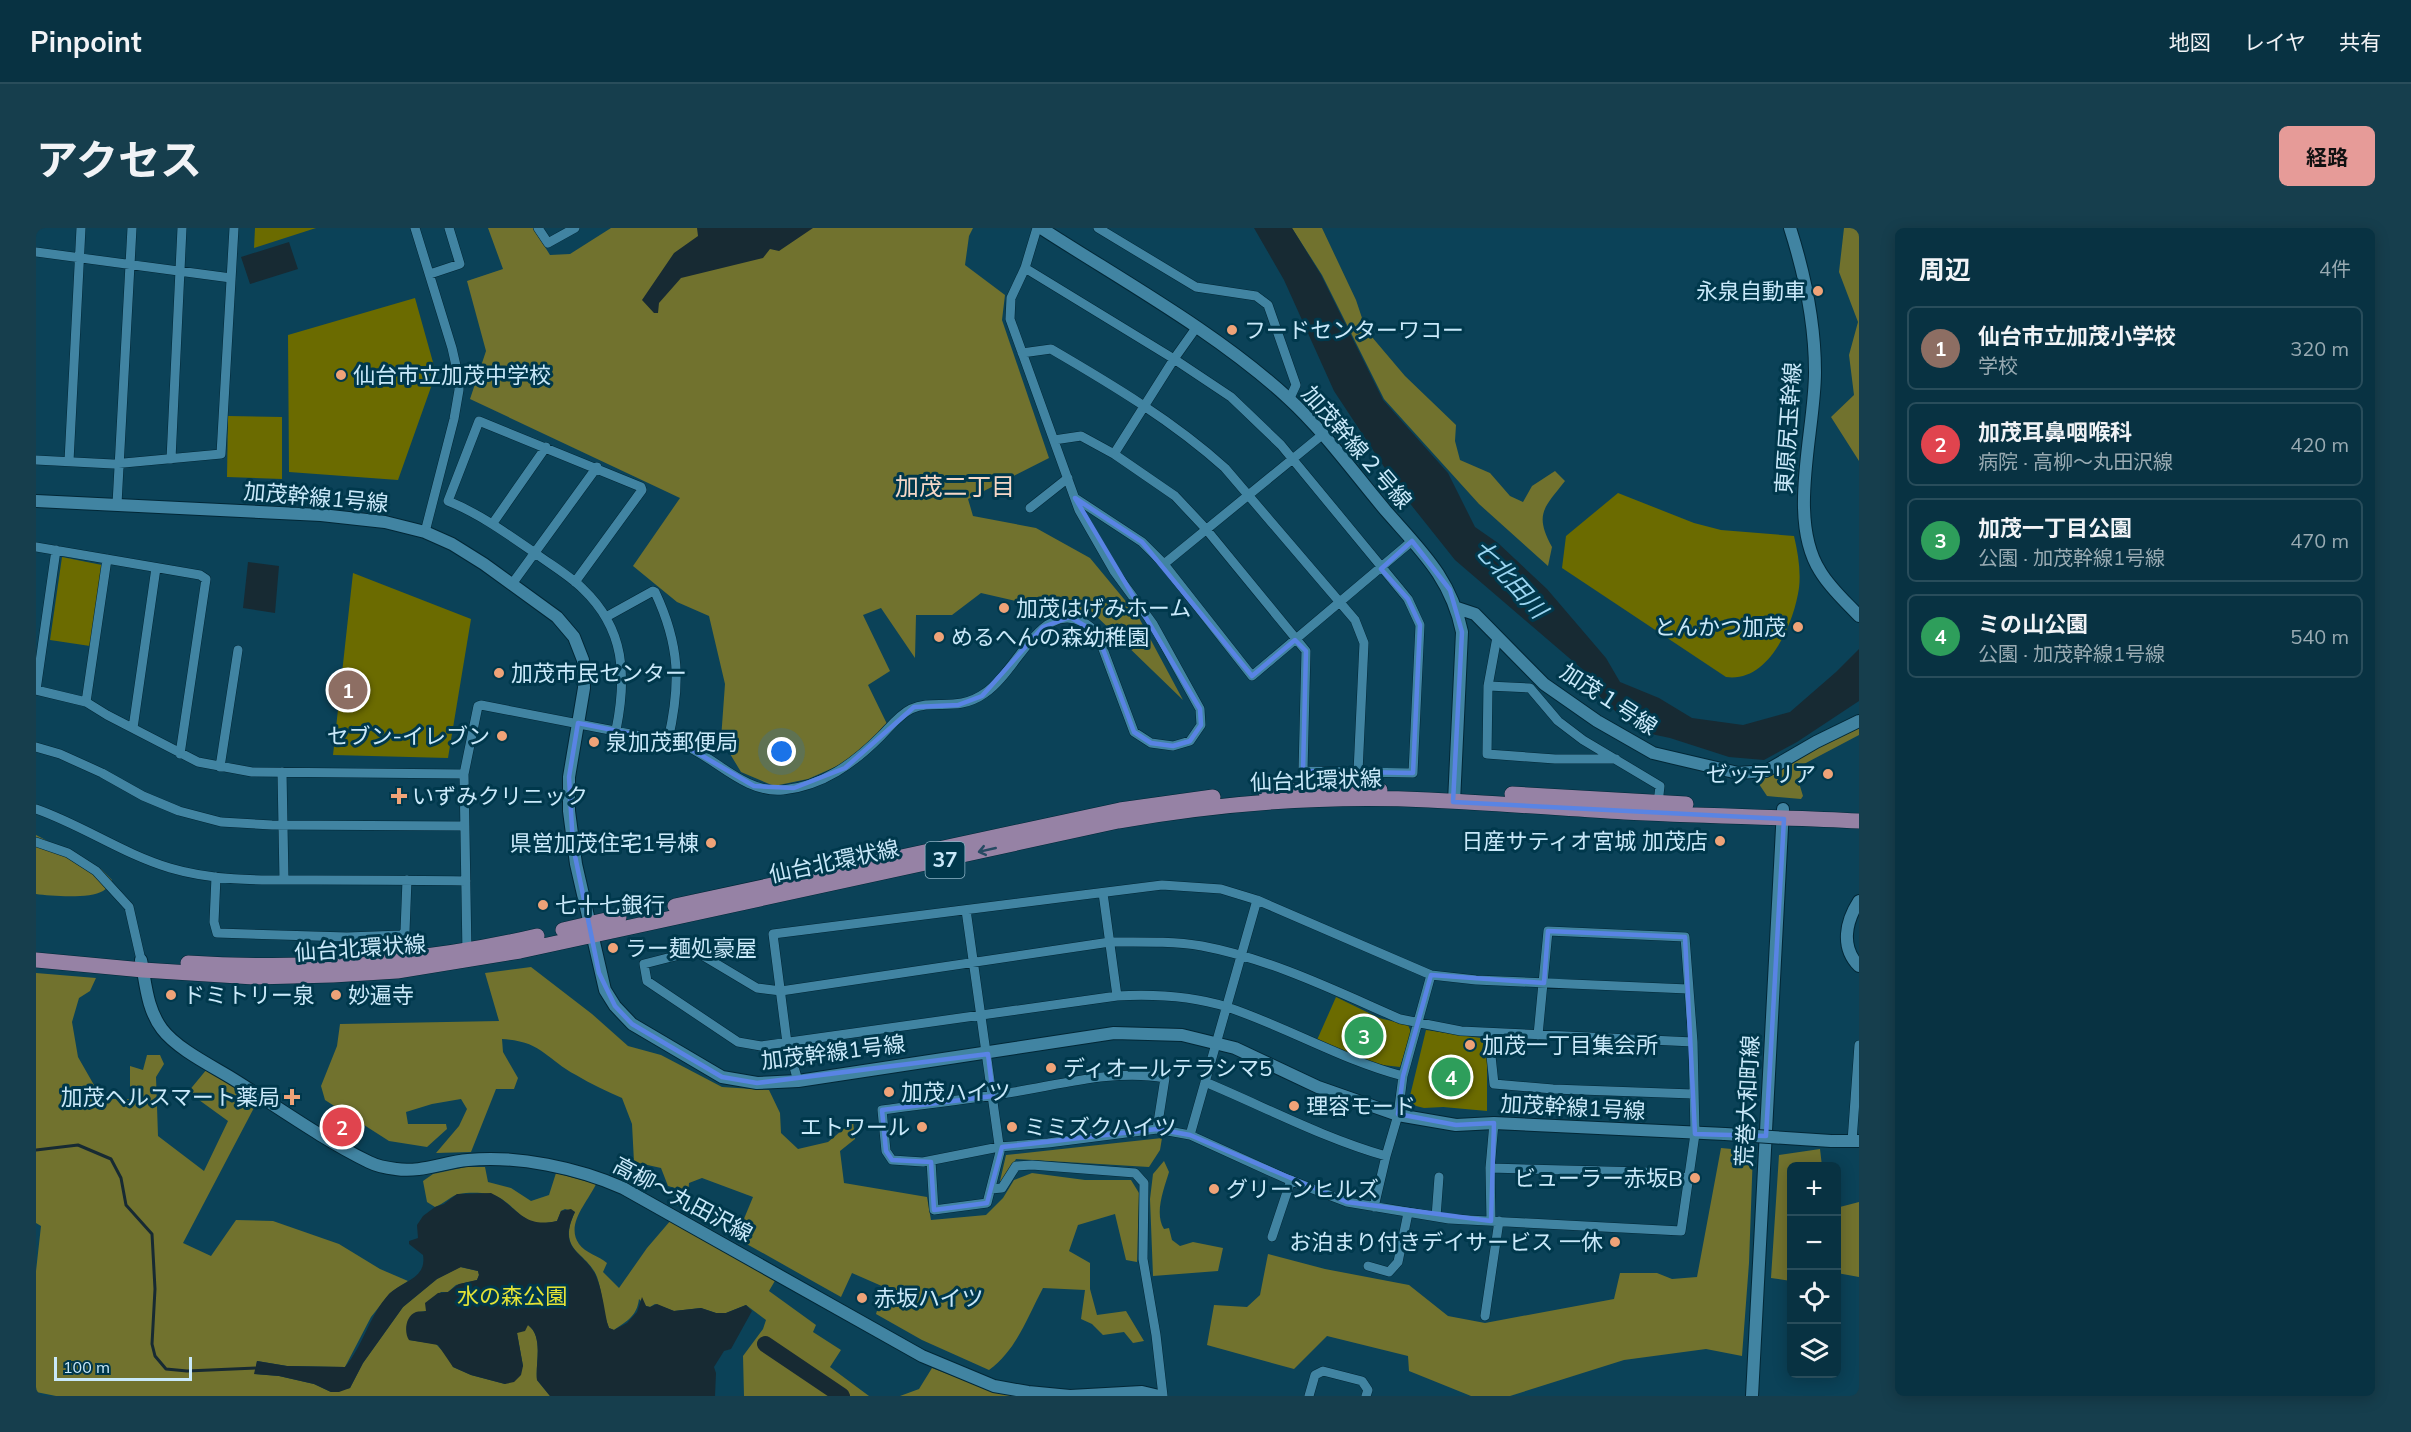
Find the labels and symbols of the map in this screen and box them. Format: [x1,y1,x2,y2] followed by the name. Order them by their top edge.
[1696,277,1806,305] place label: 永泉自動車
[1811,284,1825,298] marker: 永泉自動車
[1244,316,1464,344] place label: フードセンターワコー
[1225,323,1239,337] marker: フードセンターワコー
[353,361,551,389] place label: 仙台市立加茂中学校
[1769,361,1807,495] street label: 東原尻玉幹線
[334,368,348,382] marker: 仙台市立加茂中学校
[1296,380,1418,514] street label: 加茂幹線２号線
[895,471,1015,501] district label: 加茂二丁目
[242,477,390,517] street label: 加茂幹線1号線
[1467,533,1556,626] water label: 七北田川
[1016,594,1191,622] place label: 加茂はげみホーム
[997,601,1011,615] marker: 加茂はげみホーム
[1654,613,1786,641] place label: とんかつ加茂
[1791,620,1805,634] marker: とんかつ加茂
[951,623,1149,651] place label: めるへんの森幼稚園
[932,630,946,644] marker: めるへんの森幼稚園
[1555,657,1663,741] street label: 加茂１号線
[511,659,687,687] place label: 加茂市民センター
[492,666,506,680] marker: 加茂市民センター
[328,668,368,712] pin: 1
[327,722,490,750] place label: セブン-イレブン
[606,728,738,756] place label: 泉加茂郵便局
[495,729,509,743] marker: セブン-イレブン
[587,735,601,749] marker: 泉加茂郵便局
[767,737,796,766] your location
[1706,760,1816,788] place label: ゼッテリア
[1250,764,1382,796] street label: 仙台北環状線
[1821,767,1835,781] marker: ゼッテリア
[412,782,588,810] place label: いずみクリニック
[390,787,408,805] marker: いずみクリニック
[1462,827,1708,855] place label: 日産サティオ宮城 加茂店
[510,829,699,857] place label: 県営加茂住宅1号棟
[767,834,901,888] street label: 仙台北環状線
[1713,834,1727,848] marker: 日産サティオ宮城 加茂店
[704,836,718,850] marker: 県営加茂住宅1号棟
[926,842,964,878] road number: 37
[977,845,996,857] one-way arrow
[555,891,665,919] place label: 七十七銀行
[536,898,550,912] marker: 七十七銀行
[293,929,427,967] street label: 仙台北環状線
[625,934,757,962] place label: ラー麺処豪屋
[606,941,620,955] marker: ラー麺処豪屋
[183,981,315,1009] place label: ドミトリー泉
[348,981,414,1009] place label: 妙遍寺
[164,988,178,1002] marker: ドミトリー泉
[329,988,343,1002] marker: 妙遍寺
[1344,1014,1384,1058] pin: 3
[759,1029,907,1075] street label: 加茂幹線1号線
[1482,1031,1658,1059] place label: 加茂一丁目集会所
[1730,1034,1764,1168] street label: 荒巻大和町線
[1463,1038,1477,1052] marker: 加茂一丁目集会所
[1063,1054,1272,1082] place label: ディオールテラシマ5
[1432,1054,1470,1100] pin: 4
[1044,1061,1058,1075] marker: ディオールテラシマ5
[901,1078,1011,1106] place label: 加茂ハイツ
[61,1083,280,1111] place label: 加茂ヘルスマート薬局
[882,1085,896,1099] marker: 加茂ハイツ
[1500,1089,1646,1125] street label: 加茂幹線1号線
[285,1090,299,1104] marker: 加茂ヘルスマート薬局
[1306,1092,1416,1120] place label: 理容モード
[1287,1099,1301,1113] marker: 理容モード
[322,1104,362,1150] pin: 2
[800,1113,910,1141] place label: エトワール
[1024,1113,1176,1141] place label: ミミズクハイツ
[915,1120,929,1134] marker: エトワール
[1005,1120,1019,1134] marker: ミミズクハイツ
[608,1150,758,1248] street label: 高柳～丸田沢線
[1514,1164,1683,1192] place label: ビューラー赤坂B
[1688,1171,1702,1185] marker: ビューラー赤坂B
[1226,1175,1379,1203] place label: グリーンヒルズ
[1207,1182,1221,1196] marker: グリーンヒルズ
[1289,1228,1603,1256] place label: お泊まり付きデイサービス 一休
[1608,1235,1622,1249] marker: お泊まり付きデイサービス 一休
[457,1282,567,1310] park label: 水の森公園
[874,1284,984,1312] place label: 赤坂ハイツ
[855,1291,869,1305] marker: 赤坂ハイツ
[54,1354,192,1382] scale bar

